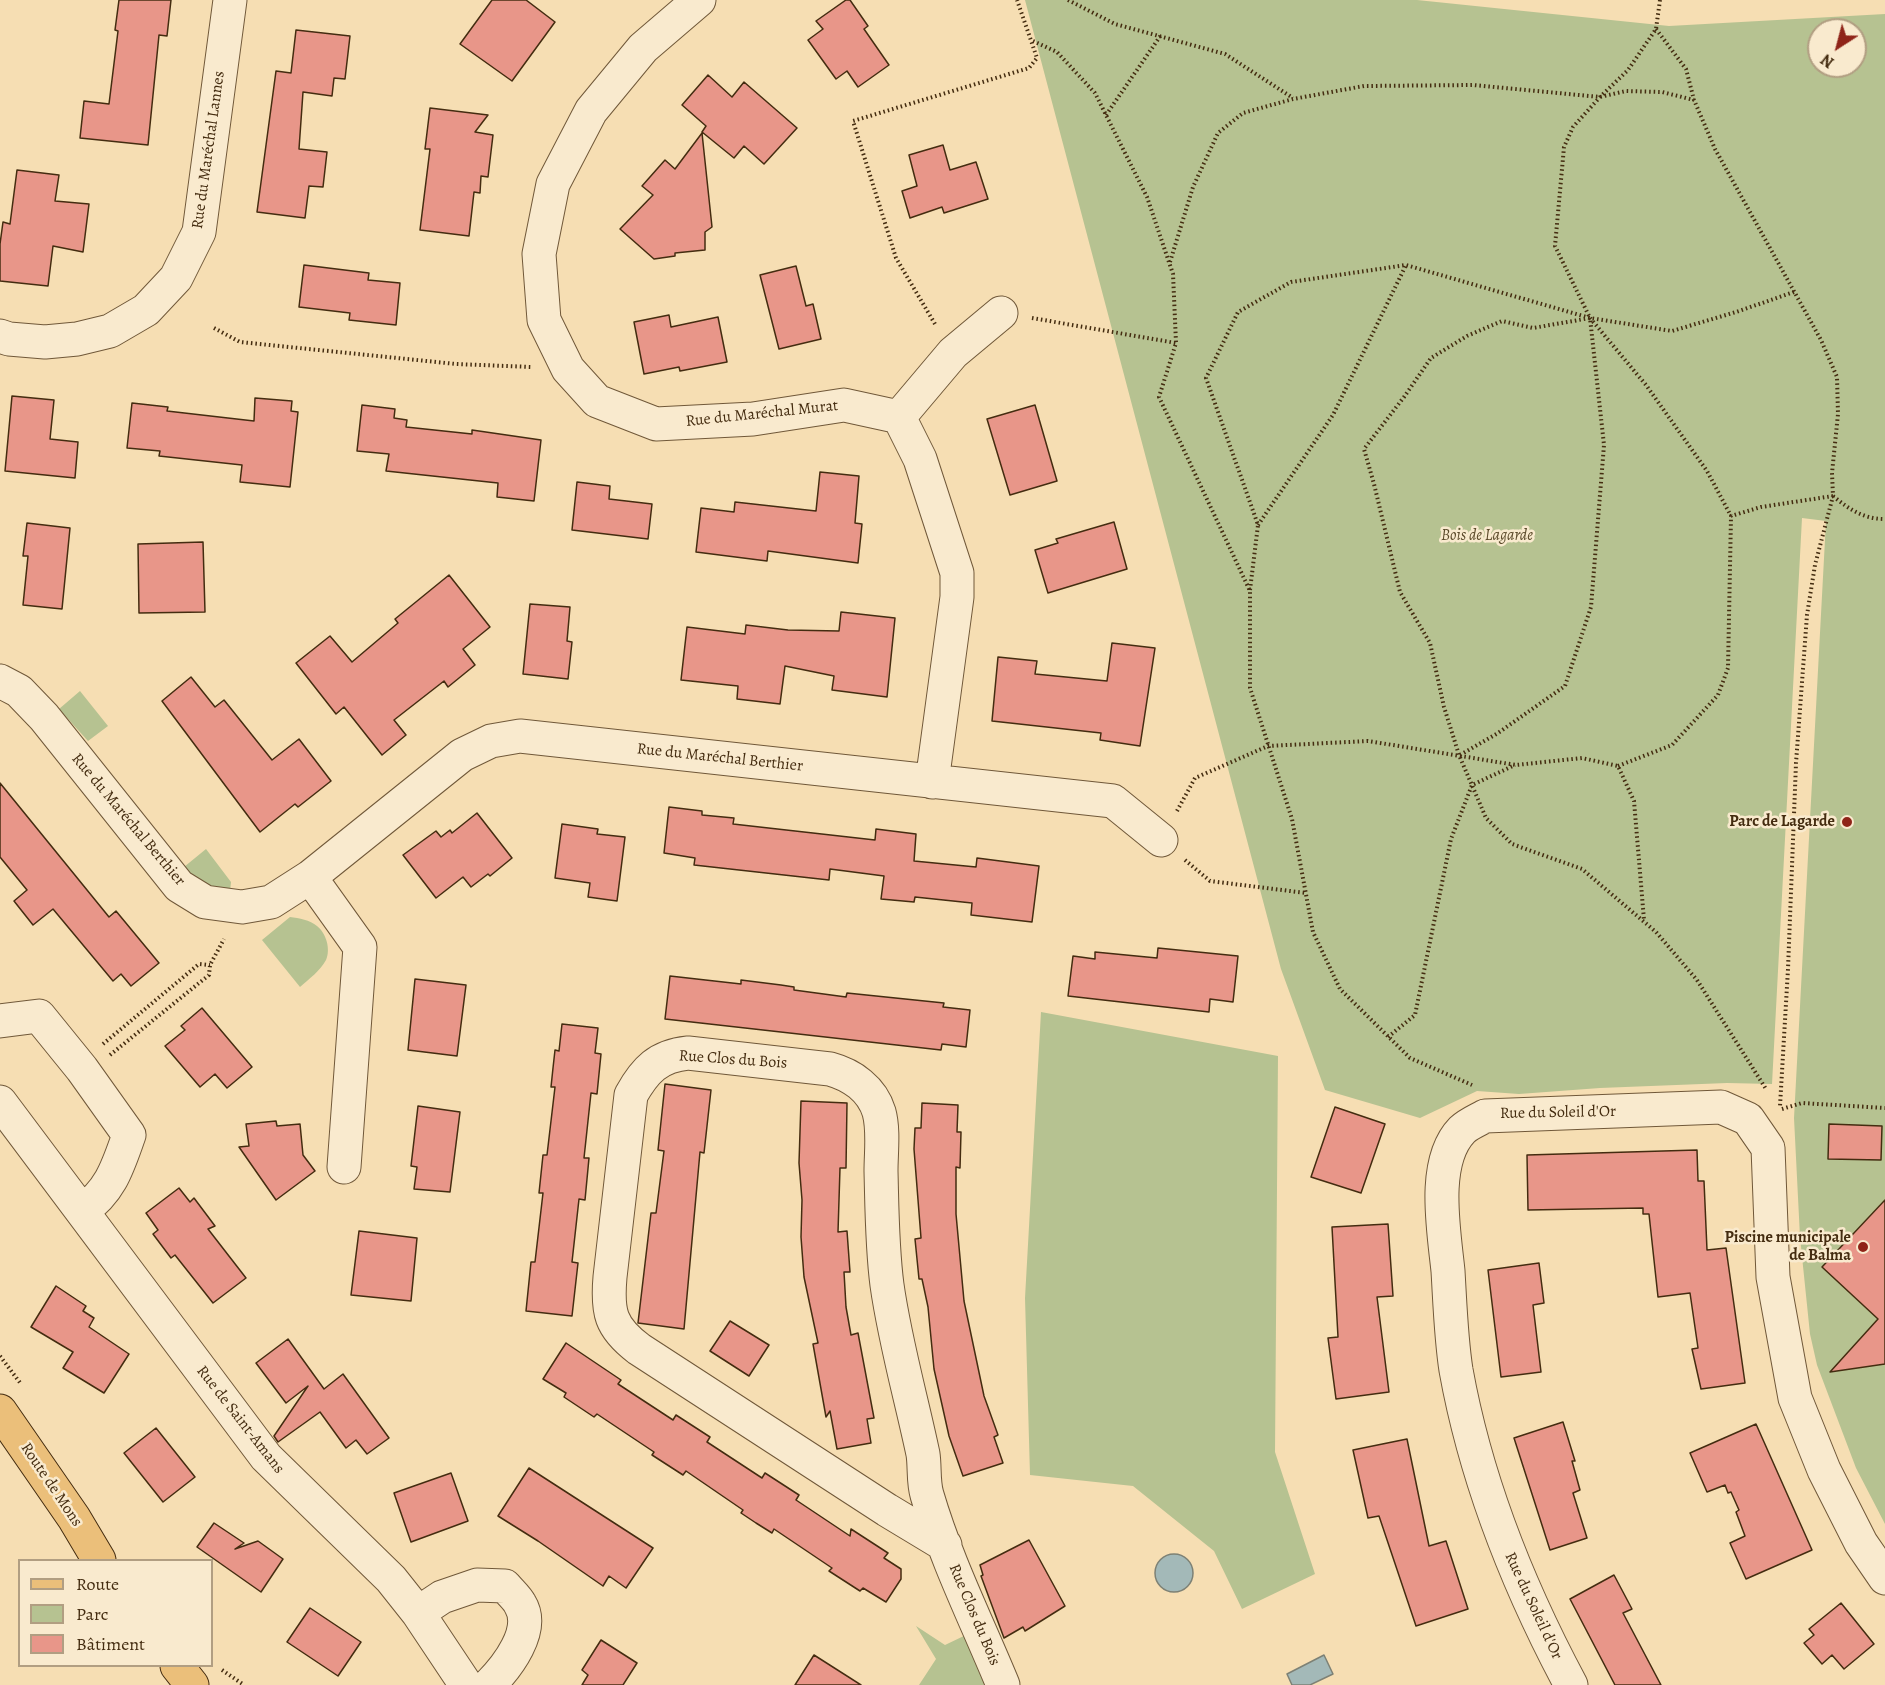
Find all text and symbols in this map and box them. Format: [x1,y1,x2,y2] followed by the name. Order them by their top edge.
[1807,18,1867,78] north arrow
[1816,49,1839,73] text: N
[188,70,230,230] street label: Rue du Maréchal Lannes
[685,396,839,432] street label: Rue du Maréchal Murat
[1441,526,1533,546] park label: Bois de Lagarde
[636,740,804,776] street label: Rue du Maréchal Berthier
[67,750,189,890] street label: Rue du Maréchal Berthier
[1729,812,1835,832] place label: Parc de Lagarde
[1840,815,1854,829] marker: Parc de Lagarde
[678,1047,788,1073] street label: Rue Clos du Bois
[1500,1102,1616,1124] street label: Rue du Soleil d'Or
[1725,1228,1851,1266] place label: Piscine municipale de Balma
[1856,1240,1870,1254] marker: Piscine municipale de Balma
[192,1362,288,1478] street label: Rue de Saint-Amans
[16,1439,86,1531] street label: Route de Mons
[1500,1549,1566,1663] street label: Rue du Soleil d'Or
[18,1559,213,1667] legend
[944,1561,1004,1669] street label: Rue Clos du Bois
[76,1572,119,1596] text: Route
[76,1602,108,1626] text: Parc
[76,1632,145,1656] text: Bâtiment

